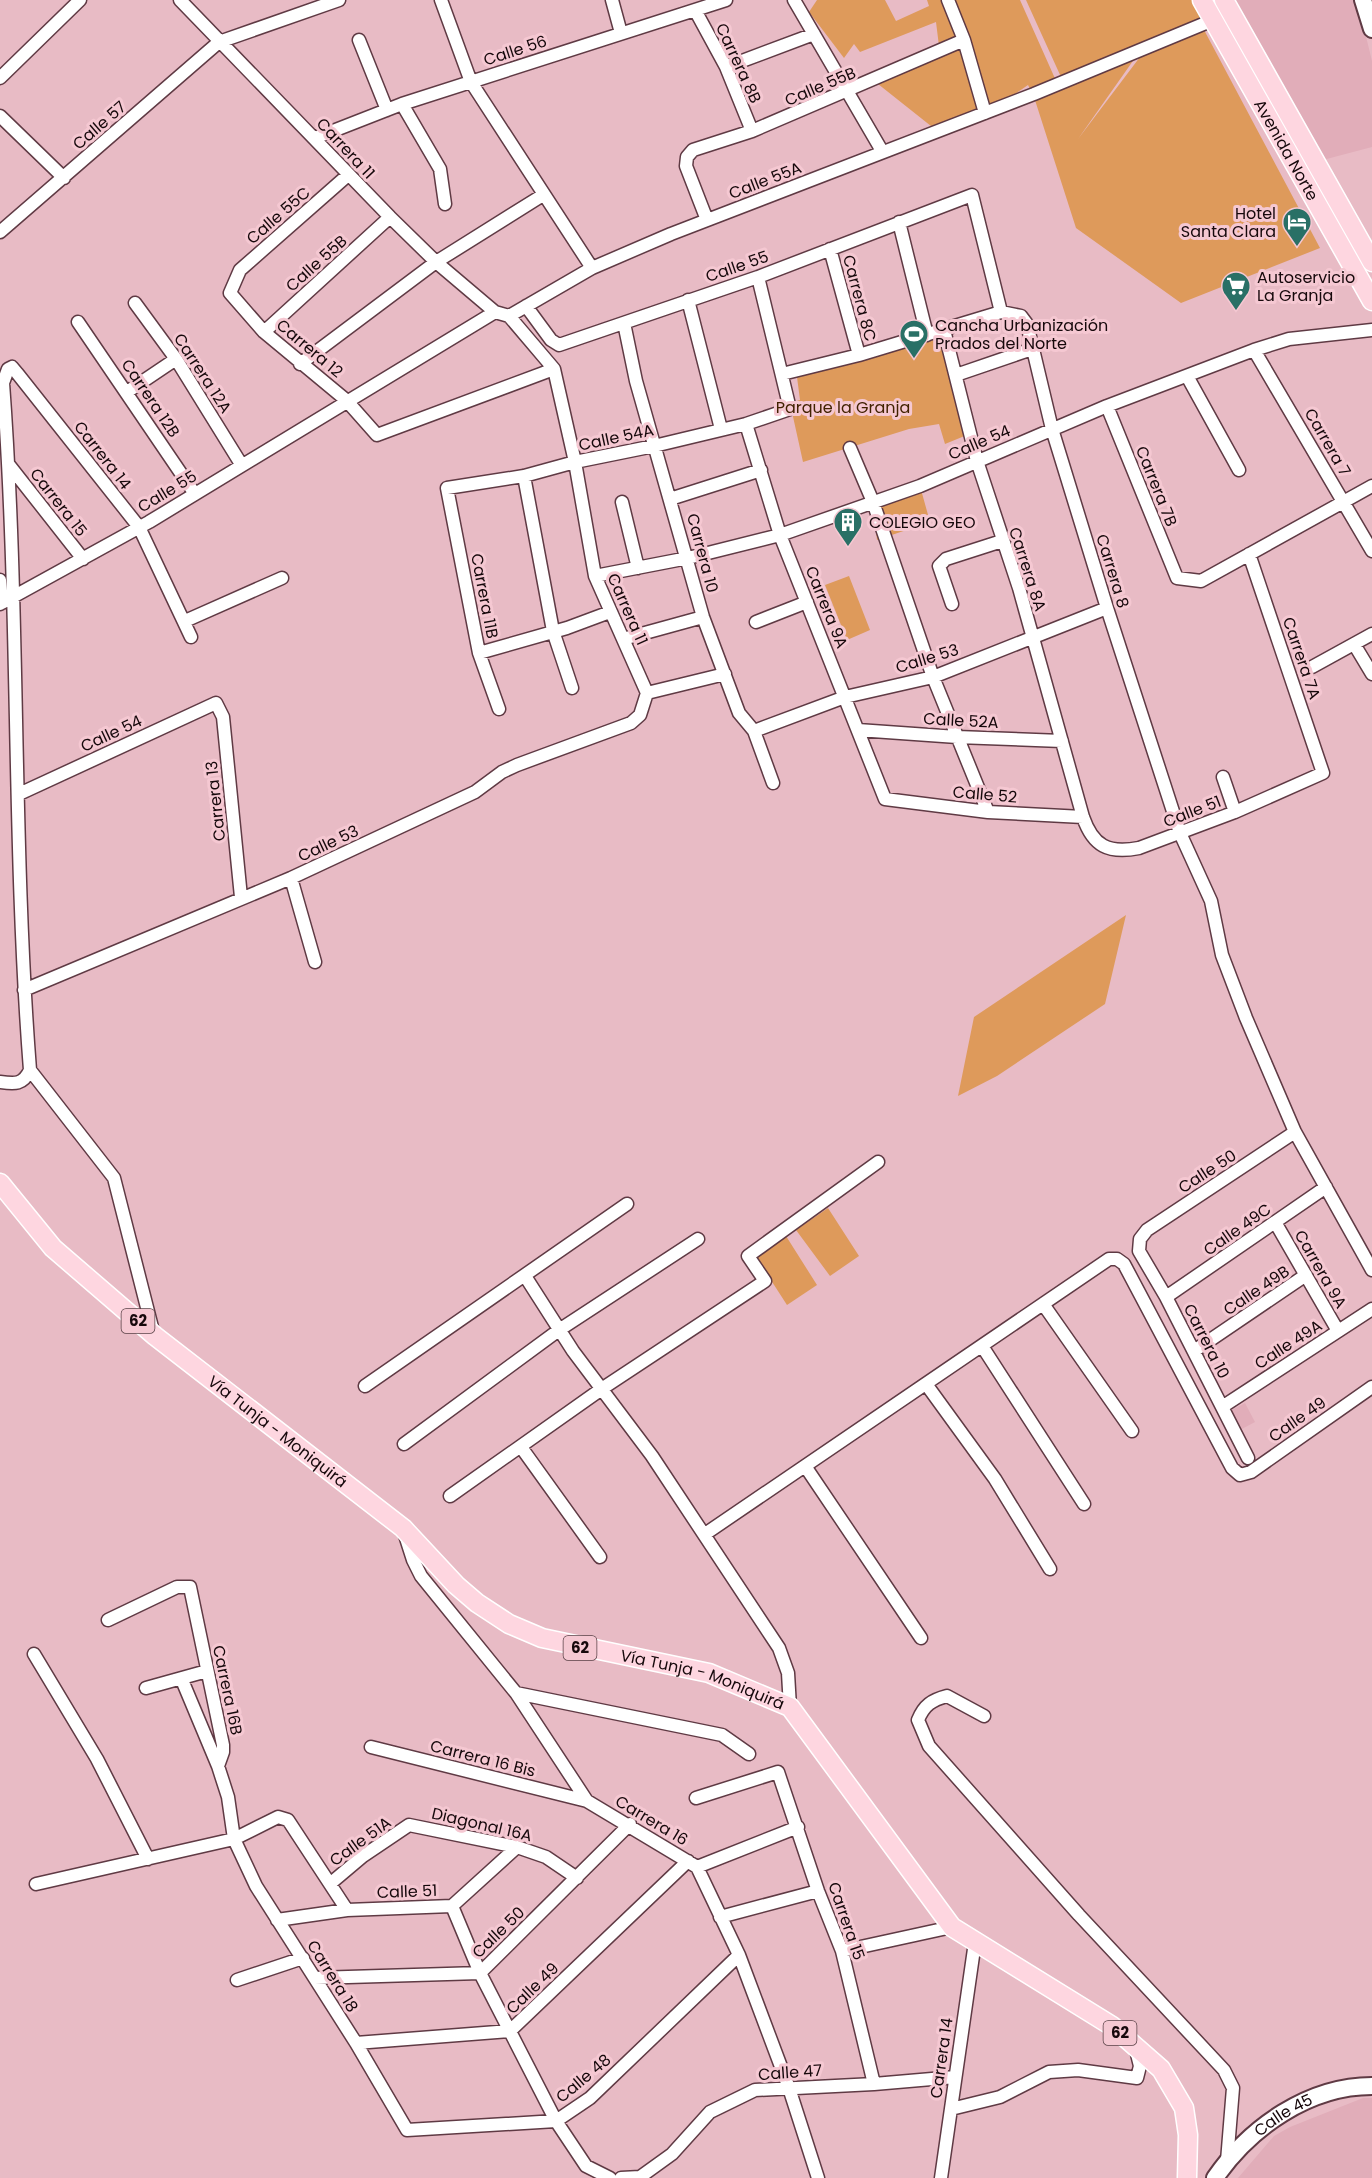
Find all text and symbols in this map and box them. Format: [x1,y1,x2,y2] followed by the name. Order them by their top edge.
[710,19,767,107] street label: Carrera 8B
[480,29,550,72] street label: Calle 56
[781,61,859,112] street label: Calle 55B
[1248,95,1324,205] street label: Avenida Norte
[68,96,131,155] street label: Calle 57
[311,113,380,184] street label: Carrera 11
[726,156,805,205] street label: Calle 55A
[241,181,315,250] street label: Calle 55C
[1181,202,1276,243] place label: Hotel Santa Clara
[1281,206,1313,248] hotel icon: Hotel Santa Clara
[281,230,352,297] street label: Calle 55B
[703,245,772,288] street label: Calle 55
[837,252,882,344] street label: Carrera 8C
[1257,266,1355,307] place label: Autoservicio La Granja
[1220,270,1252,312] supermarket icon: Autoservicio La Granja
[271,314,348,383] street label: Carrera 12
[935,314,1108,355] place label: Cancha Urbanización Prados del Norte
[898,318,930,360] sports icon: Cancha Urbanización Prados del Norte
[168,329,237,418] street label: Carrera 12A
[116,354,185,442] street label: Carrera 12B
[776,396,910,419] park label: Parque la Granja
[1299,404,1356,481] street label: Carrera 7
[69,416,137,494] street label: Carrera 14
[576,418,656,457] street label: Calle 54A
[945,419,1014,466] street label: Calle 54
[1130,443,1183,530] street label: Carrera 7B
[25,463,93,541] street label: Carrera 15
[133,465,201,518] street label: Calle 55
[832,506,864,548] building icon: COLEGIO GEO
[681,511,724,595] street label: Carrera 10
[869,511,976,534] place label: COLEGIO GEO
[1003,524,1052,614] street label: Carrera 8A
[1090,531,1135,611] street label: Carrera 8
[465,552,504,641] street label: Carrera 11B
[800,563,854,652] street label: Carrera 9A
[602,570,654,649] street label: Carrera 11
[1277,614,1326,703] street label: Carrera 7A
[893,638,961,679] street label: Calle 53
[923,707,999,734] street label: Calle 52A
[77,709,146,758] street label: Calle 54
[200,760,231,842] street label: Carrera 13
[952,780,1018,809] street label: Calle 52
[1160,790,1224,833] street label: Calle 51
[294,819,362,868] street label: Calle 53
[1174,1144,1241,1199] street label: Calle 50
[1199,1198,1276,1261] street label: Calle 49C
[1289,1226,1352,1313] street label: Carrera 9A
[1219,1260,1294,1321] street label: Calle 49B
[1178,1300,1235,1383] street label: Carrera 10
[122,1309,154,1333] road number: 62
[1250,1314,1327,1375] street label: Calle 49A
[203,1370,352,1493] street label: Vía Tunja - Moniquirá
[1264,1391,1331,1448] street label: Calle 49
[564,1636,596,1660] road number: 62
[207,1643,248,1737] street label: Carrera 16B
[618,1644,788,1715] street label: Vía Tunja - Moniquirá
[428,1734,538,1783] street label: Carrera 16 Bis
[611,1790,693,1851] street label: Carrera 16
[429,1802,535,1847] street label: Diagonal 16A
[325,1811,396,1872] street label: Calle 51A
[376,1879,438,1904] street label: Calle 51
[822,1879,871,1963] street label: Carrera 15
[467,1901,530,1963] street label: Calle 50
[301,1936,364,2017] street label: Carrera 18
[501,1957,564,2019] street label: Calle 49
[924,2016,959,2100] street label: Carrera 14
[1104,2021,1136,2045] road number: 62
[551,2049,616,2108] street label: Calle 48
[757,2059,823,2086] street label: Calle 47
[1249,2088,1316,2142] street label: Calle 45

